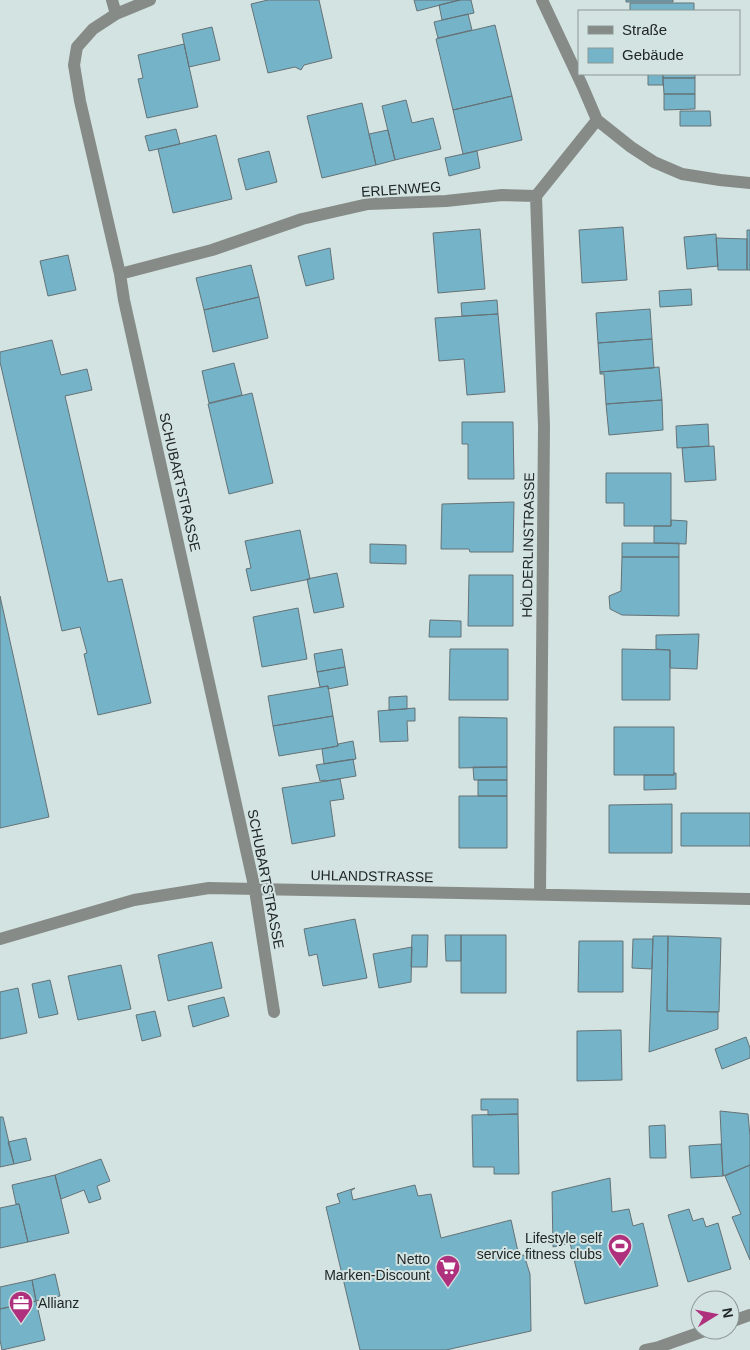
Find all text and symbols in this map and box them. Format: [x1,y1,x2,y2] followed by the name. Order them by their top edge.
[578,10,740,75] legend
[622,21,667,38] text: Straße
[622,46,684,63] text: Gebäude
[360,178,442,200] street label: ERLENWEG
[156,411,204,553] street label: SCHUBARTSTRASSE
[518,472,537,618] street label: HÖLDERLINSTRASSE
[245,808,287,950] street label: SCHUBARTSTRASSE
[310,867,434,885] street label: UHLANDSTRASSE
[477,1230,602,1262] place label: Lifestyle self service fitness clubs
[607,1233,633,1267] sports icon: Lifestyle self service fitness clubs
[324,1251,430,1283] place label: Netto Marken-Discount
[435,1254,461,1288] supermarket icon: Netto Marken-Discount
[8,1290,34,1324] office icon: Allianz
[690,1290,740,1340] north arrow
[38,1295,79,1311] place label: Allianz
[719,1306,737,1319] text: N

